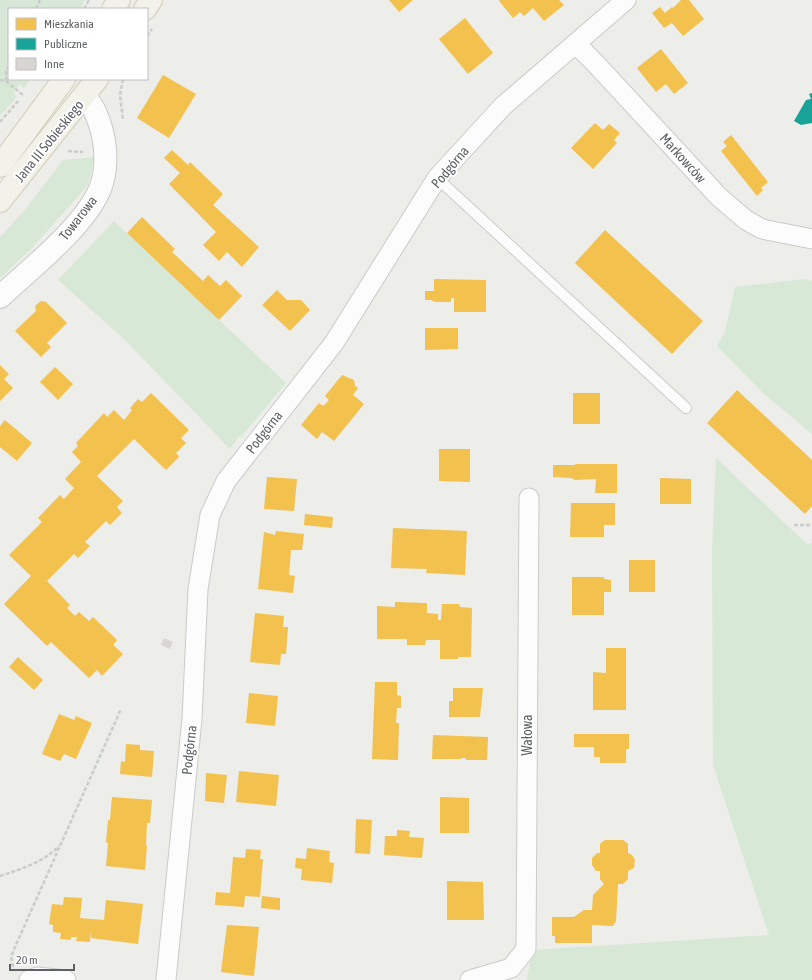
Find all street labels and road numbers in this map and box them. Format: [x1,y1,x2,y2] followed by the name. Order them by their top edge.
[11,97,87,185] street label: Jana III Sobieskiego
[657,130,710,186] street label: Markowców
[428,143,472,191] street label: Podgórna
[56,193,100,243] street label: Towarowa
[242,407,286,457] street label: Podgórna
[519,715,535,755] street label: Wałowa
[178,724,200,776] street label: Podgórna

